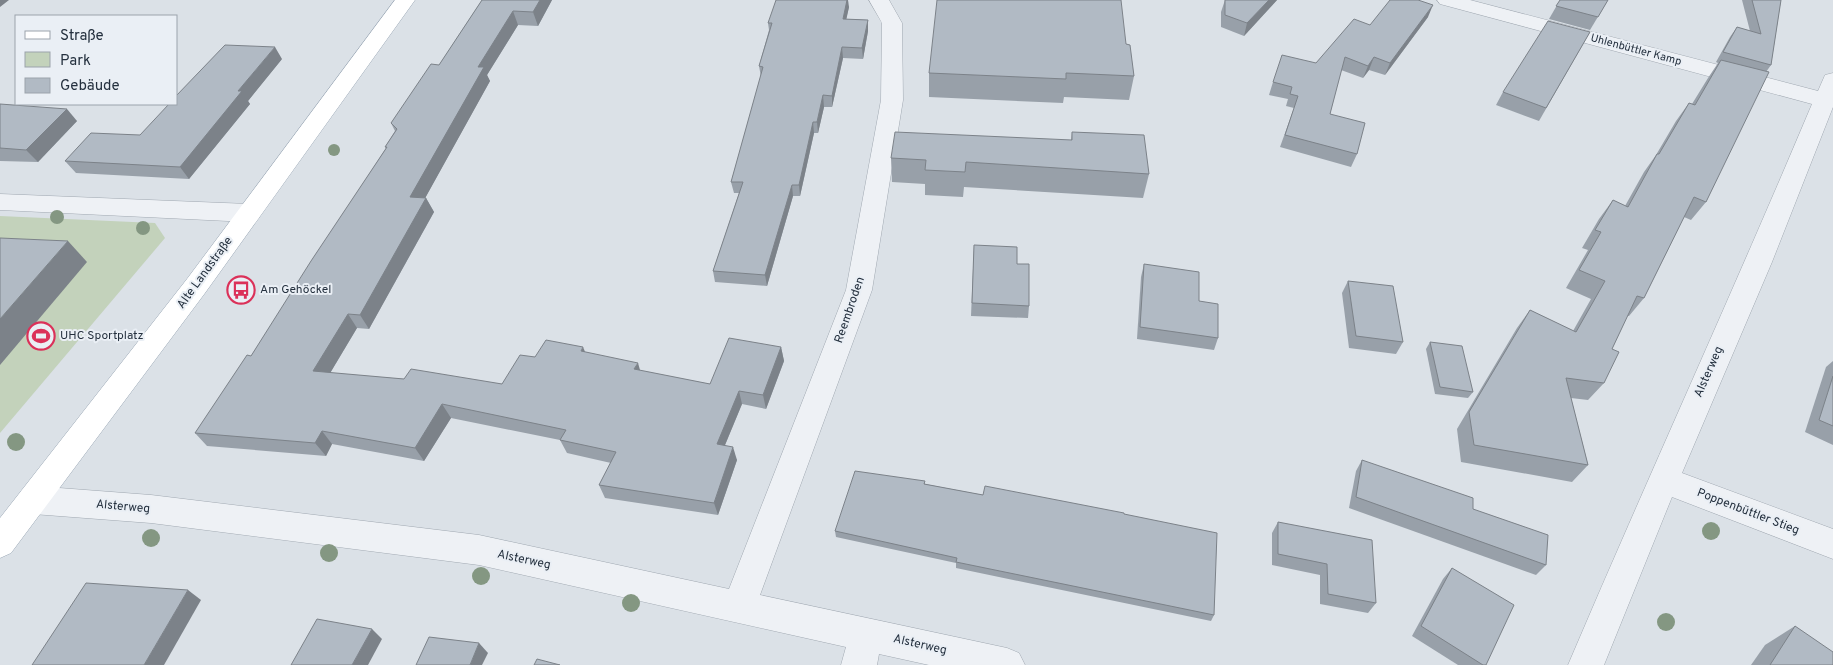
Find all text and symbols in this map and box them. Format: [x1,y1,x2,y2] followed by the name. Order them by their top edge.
[15,15,178,105] legend
[60,27,104,46] text: Straße
[1589,31,1683,69] street label: Uhlenbüttler Kamp
[60,52,91,71] text: Park
[60,77,120,96] text: Gebäude
[173,234,237,312] street label: Alte Landstraße
[226,275,256,305] bus stop icon: Am Gehöckel
[831,275,869,345] street label: Reembroden
[260,282,331,298] place label: Am Gehöckel
[26,321,56,351] sports icon: UHC Sportplatz
[60,328,144,344] place label: UHC Sportplatz
[1691,344,1727,400] street label: Alsterweg
[1695,485,1801,539] street label: Poppenbüttler Stieg
[95,497,151,517] street label: Alsterweg
[496,547,552,573] street label: Alsterweg
[892,631,948,659] street label: Alsterweg

